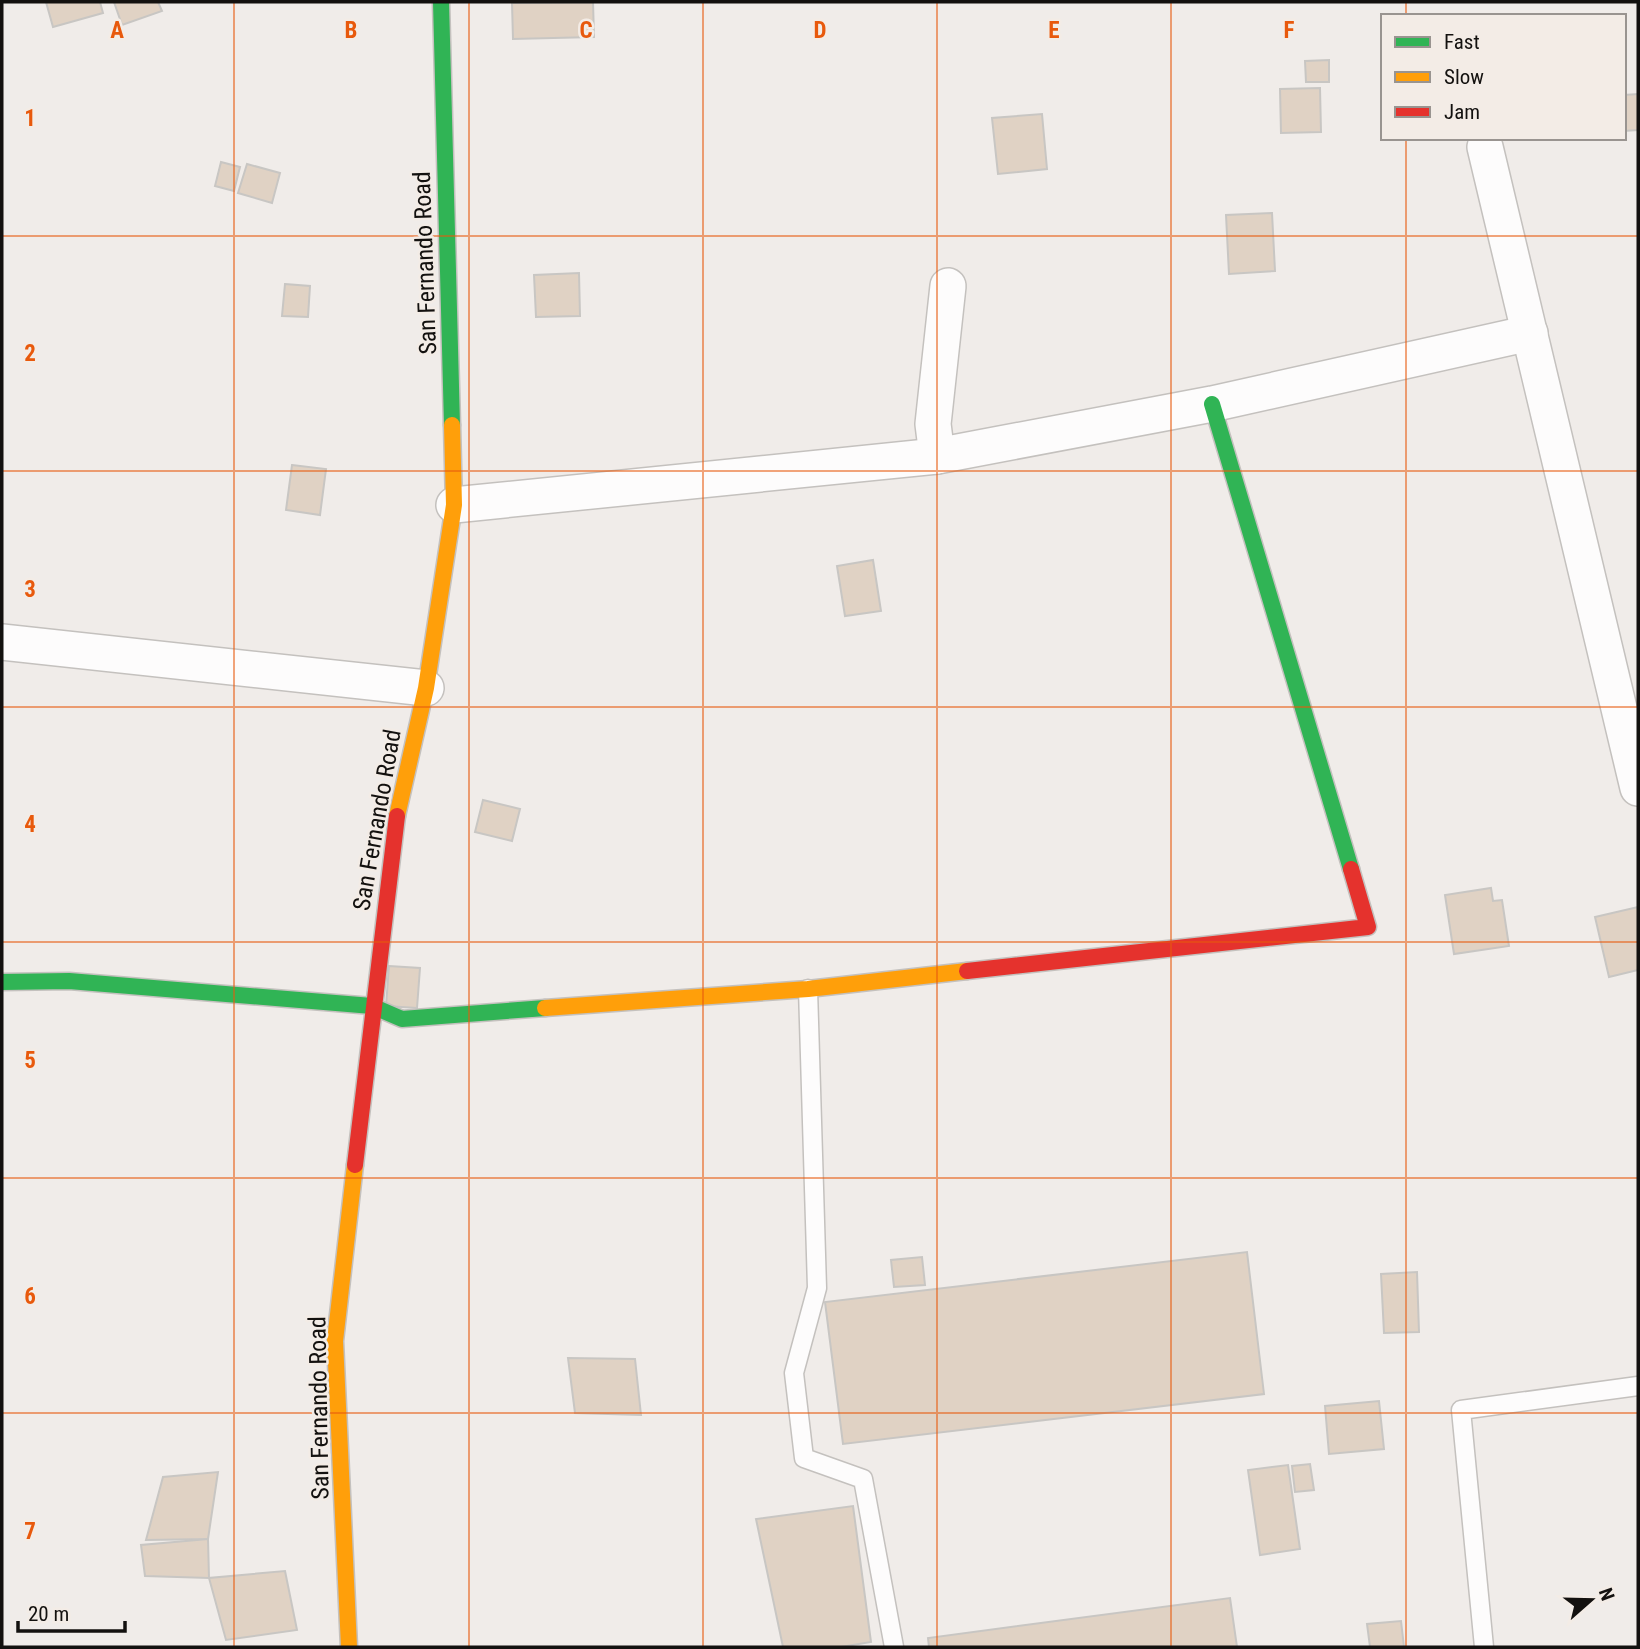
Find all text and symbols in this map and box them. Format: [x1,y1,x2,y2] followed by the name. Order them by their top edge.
[1381,14,1626,140] legend
[110,17,124,44] text: A
[345,17,357,44] text: B
[579,17,593,44] text: C
[814,17,827,44] text: D
[1048,17,1060,44] text: E
[1284,17,1295,44] text: F
[1444,30,1480,54] text: Fast
[1444,65,1484,89] text: Slow
[1444,100,1480,124] text: Jam
[24,105,36,132] text: 1
[408,171,442,355] street label: San Fernando Road
[24,340,36,367] text: 2
[24,576,36,603] text: 3
[347,727,407,913] street label: San Fernando Road
[24,811,36,838] text: 4
[24,1047,36,1074] text: 5
[24,1283,36,1310] text: 6
[303,1316,335,1500] street label: San Fernando Road
[24,1518,36,1545] text: 7
[1556,1565,1626,1635] north arrow
[1594,1585,1619,1604] text: N
[18,1590,124,1634] scale bar
[28,1602,69,1626] text: 20 m

